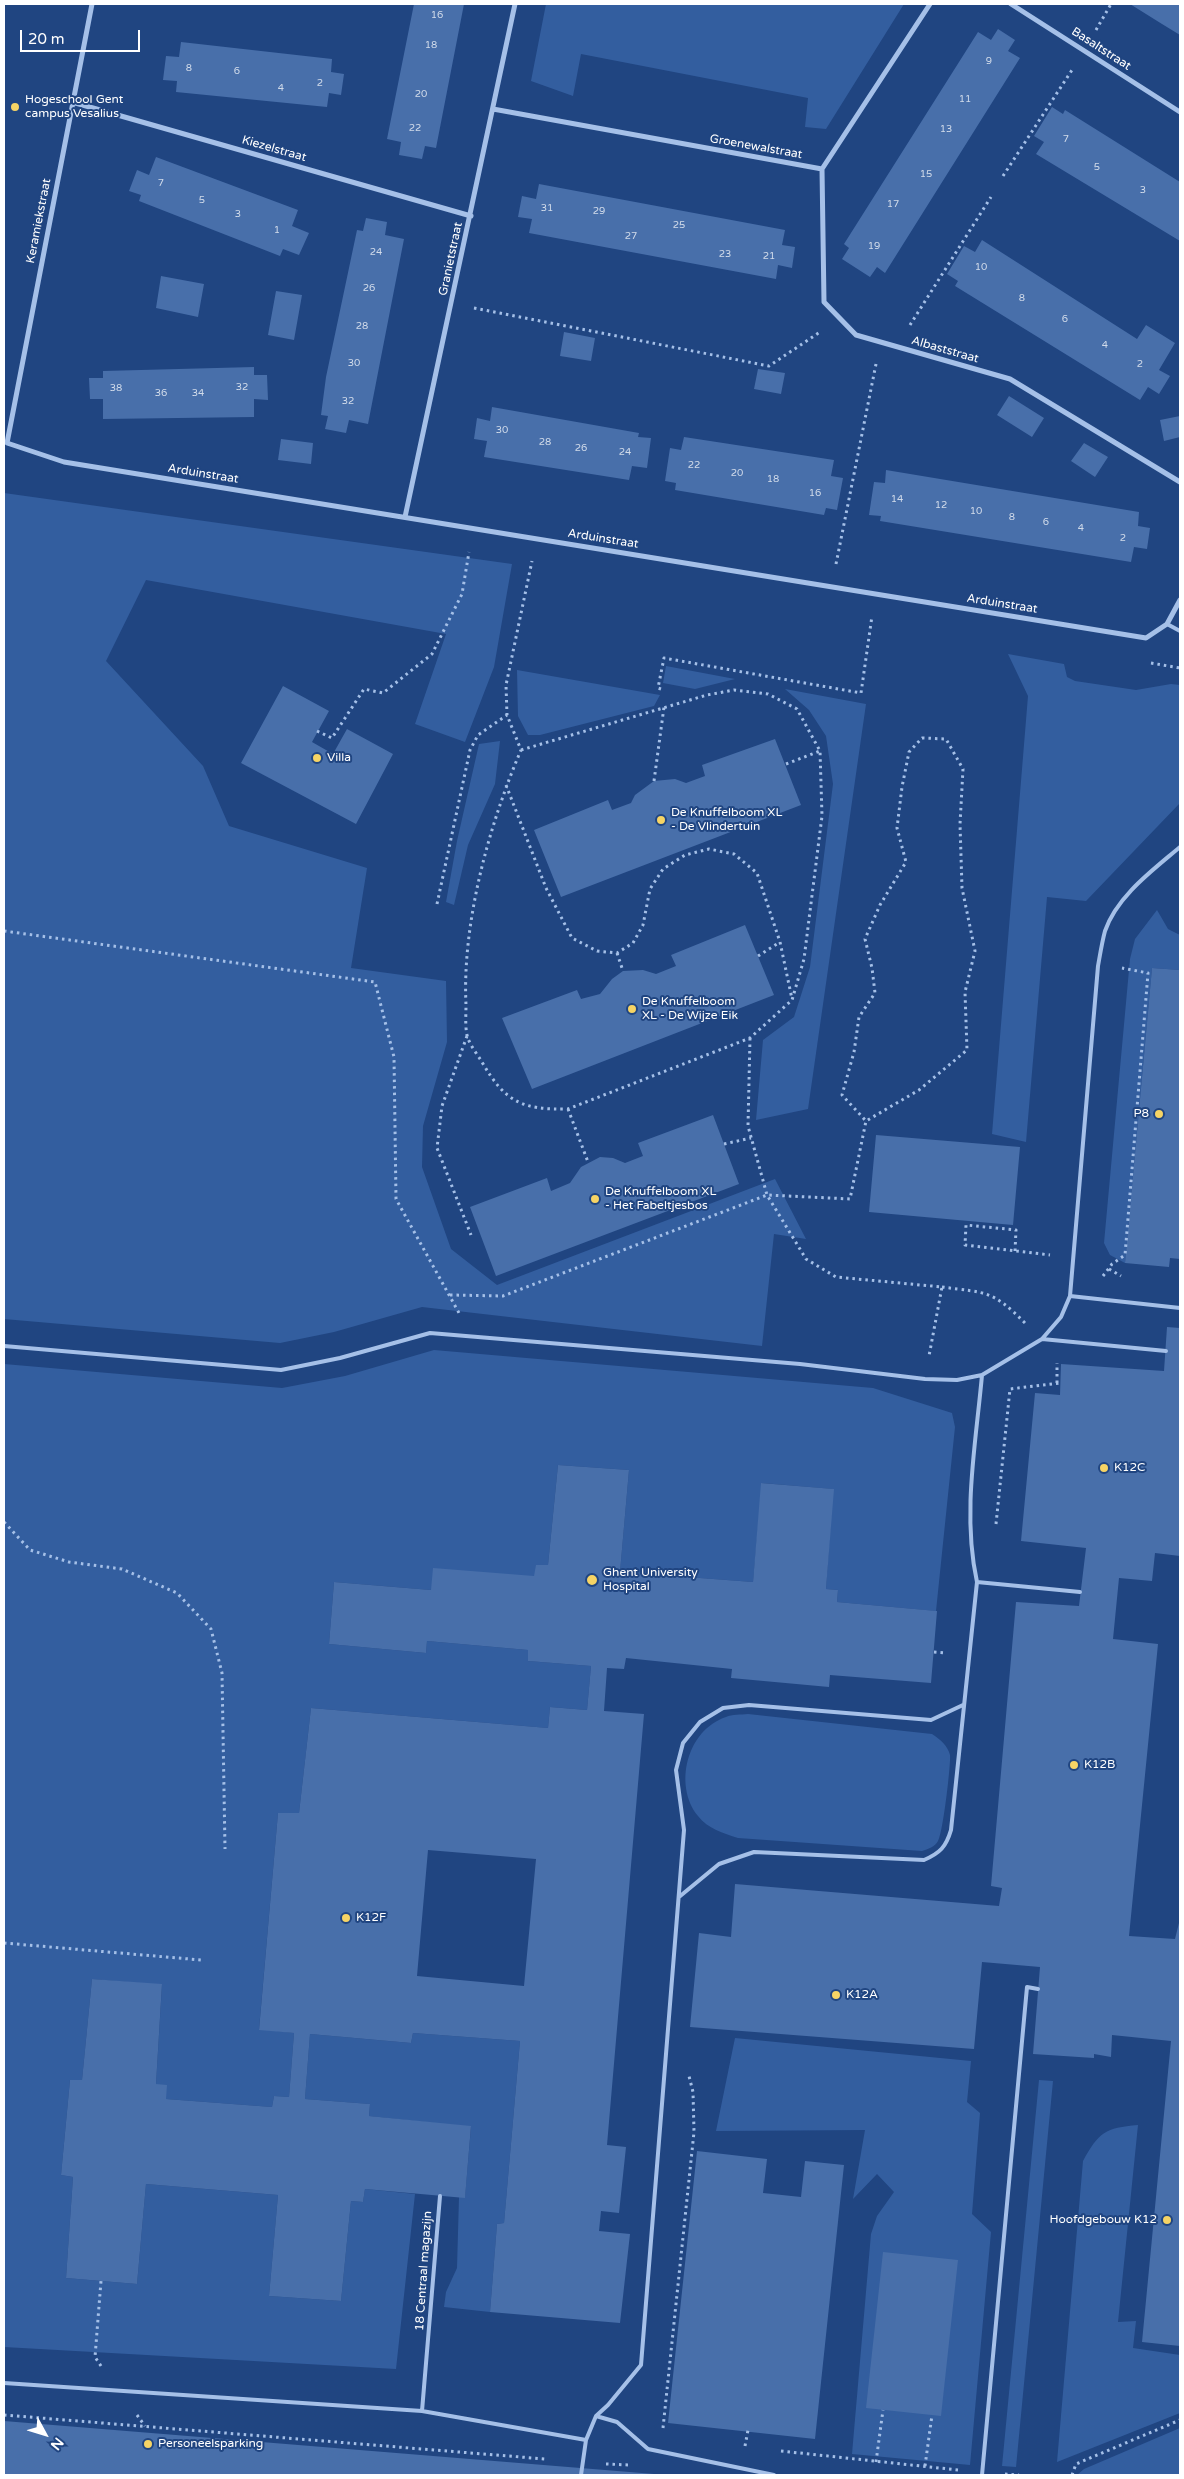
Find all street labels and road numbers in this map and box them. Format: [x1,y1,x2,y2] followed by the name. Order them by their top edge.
[1069,24,1133,74] street label: Basaltstraat
[709,132,803,162] street label: Groenewalstraat
[240,133,308,165] street label: Kiezelstraat
[24,177,54,265] street label: Keramiekstraat
[436,221,466,297] street label: Granietstraat
[910,334,980,366] street label: Albaststraat
[167,461,239,487] street label: Arduinstraat
[567,526,639,552] street label: Arduinstraat
[966,591,1038,617] street label: Arduinstraat
[413,2210,435,2332] street label: 18 Centraal magazijn

